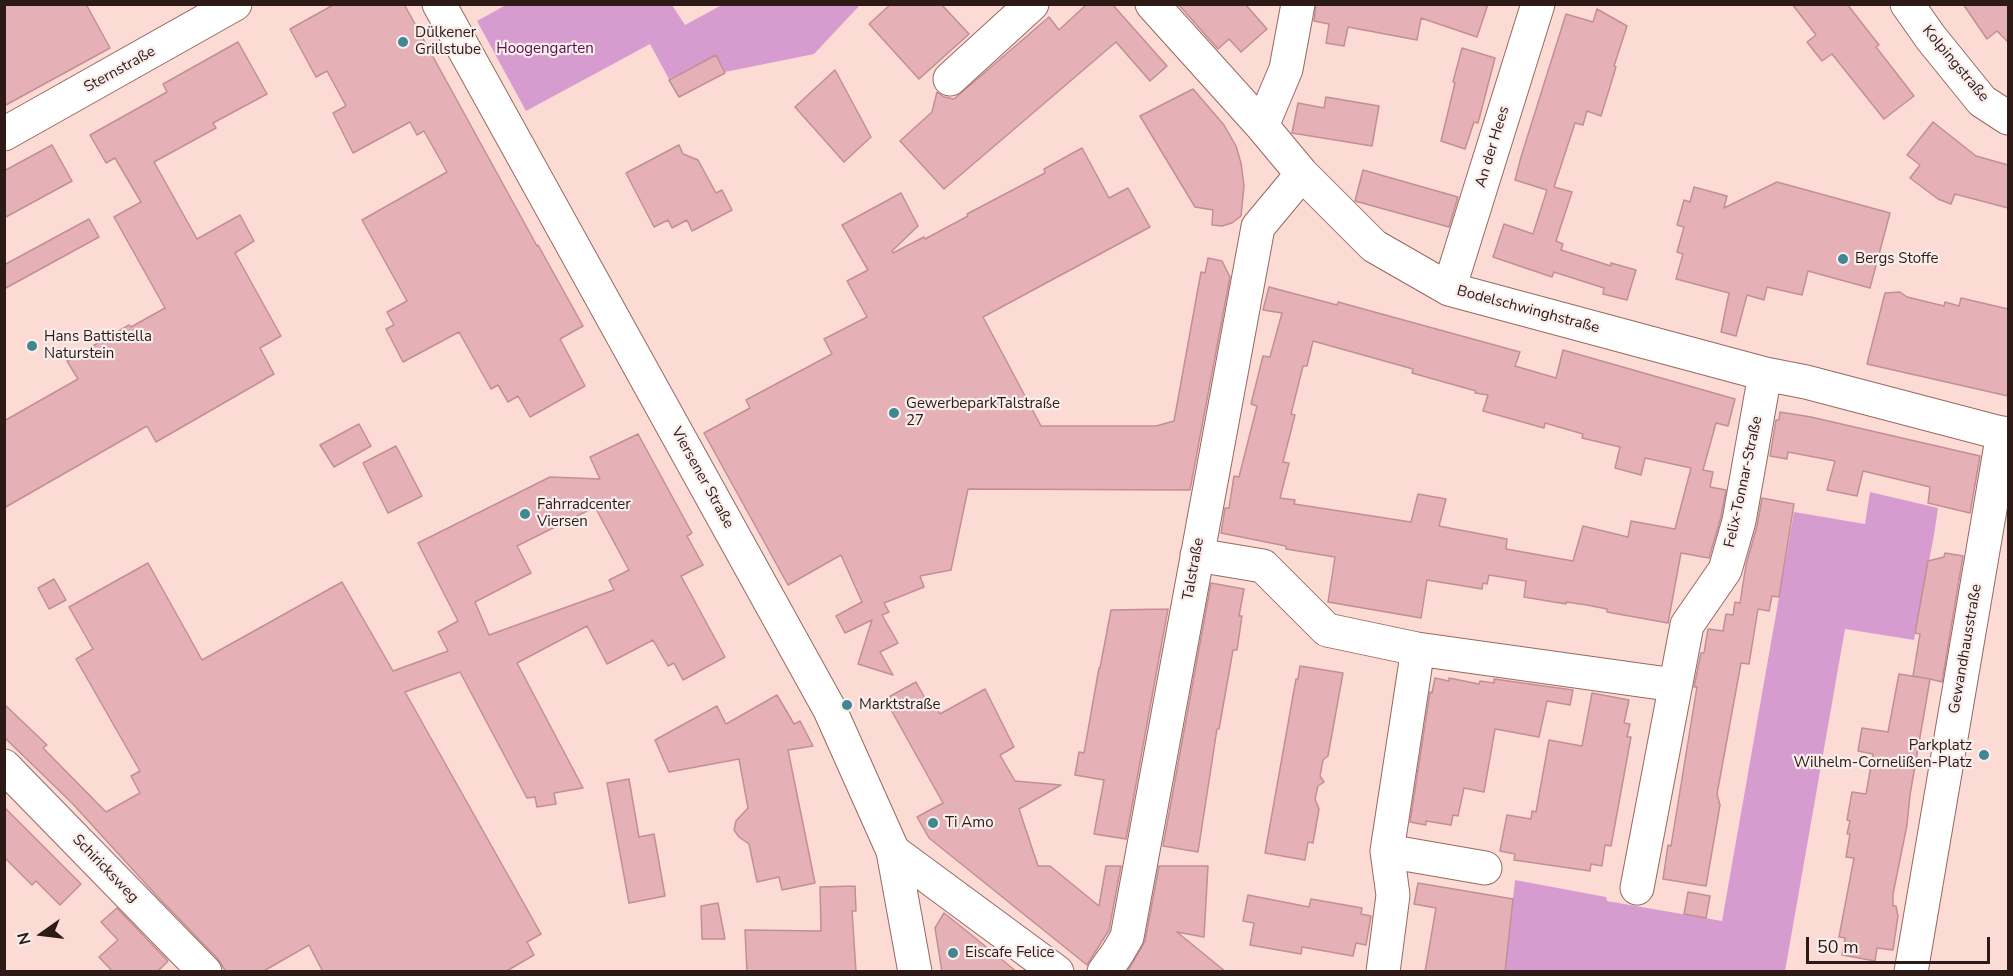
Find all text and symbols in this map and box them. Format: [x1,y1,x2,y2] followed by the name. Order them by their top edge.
[1918,22,1992,106] street label: Kolpingstraße
[415,24,481,59] place label: Dülkener Grillstube
[396,35,410,49] marker: Dülkener Grillstube
[496,40,594,58] park label: Hoogengarten
[81,43,159,97] street label: Sternstraße
[1472,104,1514,190] street label: An der Hees
[1855,250,1938,268] place label: Bergs Stoffe
[1836,252,1850,266] marker: Bergs Stoffe
[1455,282,1601,338] street label: Bodelschwinghstraße
[44,328,152,363] place label: Hans Battistella Naturstein
[25,339,39,353] marker: Hans Battistella Naturstein
[906,395,1060,430] place label: GewerbeparkTalstraße 27
[887,406,901,420] marker: GewerbeparkTalstraße 27
[1721,415,1767,549] street label: Felix-Tonnar-Straße
[667,424,737,532] street label: Viersener Straße
[537,496,631,531] place label: Fahrradcenter Viersen
[518,507,532,521] marker: Fahrradcenter Viersen
[1180,536,1208,602] street label: Talstraße
[1946,583,1986,715] street label: Gewandhausstraße
[859,696,941,714] place label: Marktstraße
[840,698,854,712] marker: Marktstraße
[1794,737,1972,772] place label: Parkplatz Wilhelm-Cornelißen-Platz
[1977,748,1991,762] marker: Parkplatz Wilhelm-Cornelißen-Platz
[945,814,993,832] place label: Ti Amo
[926,816,940,830] marker: Ti Amo
[68,831,142,907] street label: Schiricksweg
[12,904,72,964] north arrow
[1809,925,1994,963] scale bar
[12,930,37,947] text: N
[1817,935,1859,959] text: 50 m
[965,944,1055,962] place label: Eiscafe Felice
[946,946,960,960] marker: Eiscafe Felice

